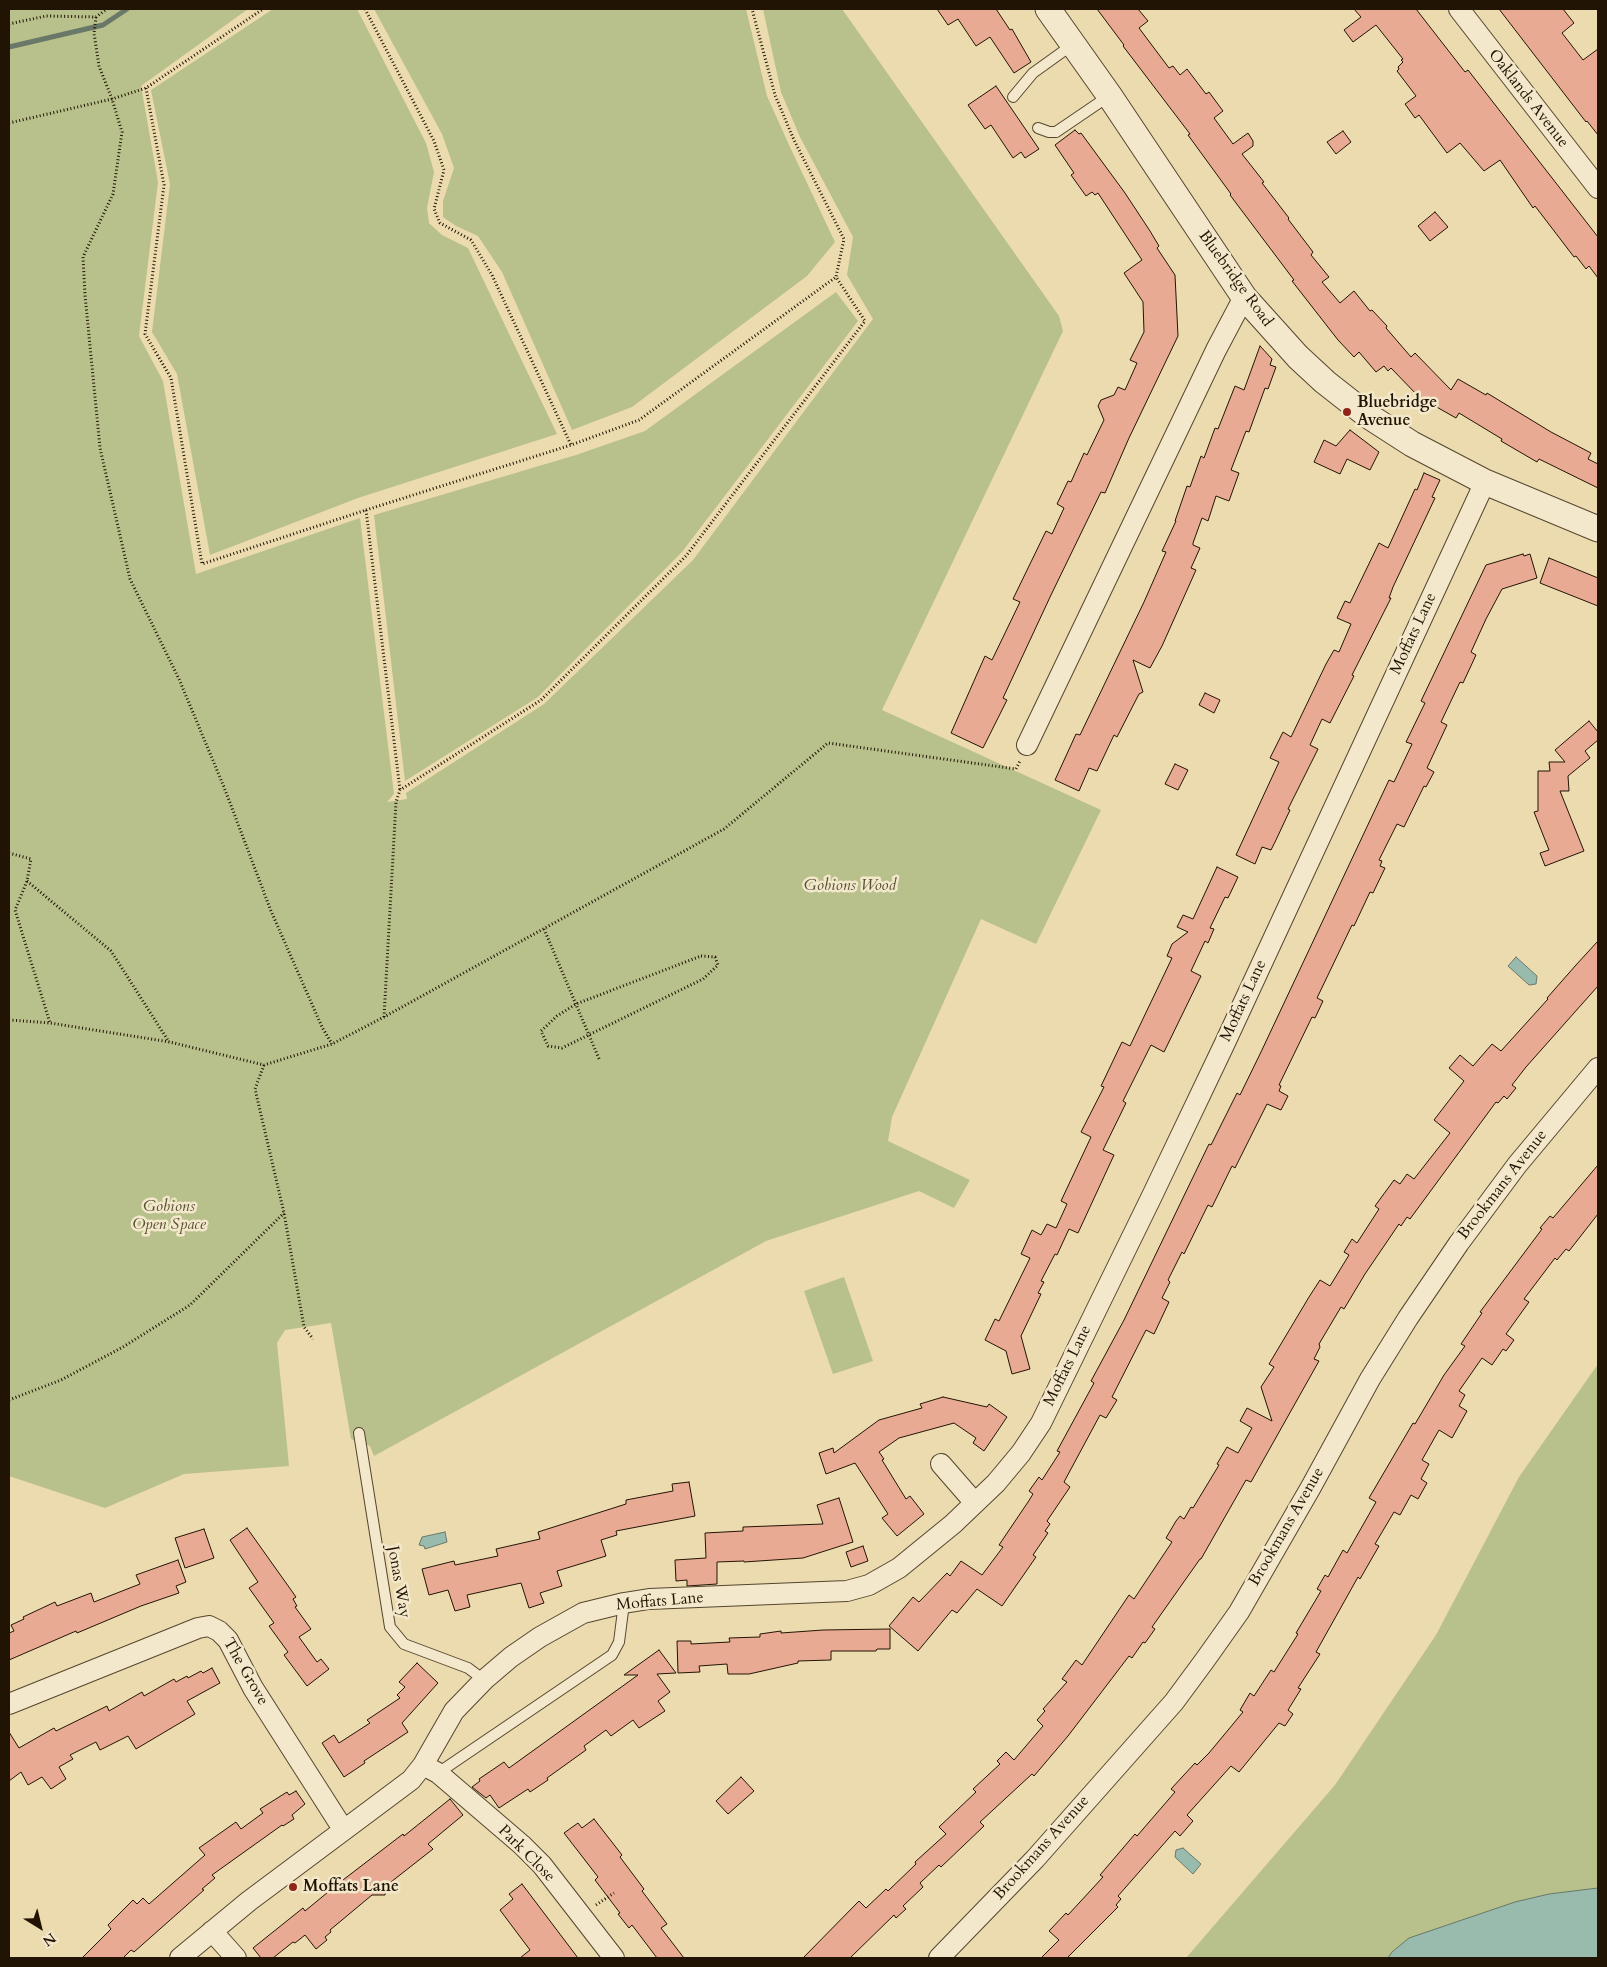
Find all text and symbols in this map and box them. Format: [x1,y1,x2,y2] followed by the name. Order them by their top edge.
[1484,46,1572,152] street label: Oaklands Avenue
[1194,227,1276,331] street label: Bluebridge Road
[1357,393,1437,431] place label: Bluebridge Avenue
[1341,406,1353,418] marker: Bluebridge Avenue
[1387,590,1441,678] street label: Moffats Lane
[804,876,896,896] park label: Gobions Wood
[1217,957,1271,1045] street label: Moffats Lane
[1454,1126,1552,1244] street label: Brookmans Avenue
[132,1197,206,1235] park label: Gobions Open Space
[1040,1322,1096,1410] street label: Moffats Lane
[1245,1464,1329,1590] street label: Brookmans Avenue
[382,1545,414,1619] street label: Jonas Way
[615,1589,705,1615] street label: Moffats Lane
[218,1635,272,1709] street label: The Grove
[990,1792,1094,1904] street label: Brookmans Avenue
[494,1822,558,1886] street label: Park Close
[303,1877,399,1897] place label: Moffats Lane
[287,1881,299,1893] marker: Moffats Lane
[15,1902,65,1952] north arrow
[39,1928,60,1951] text: N

